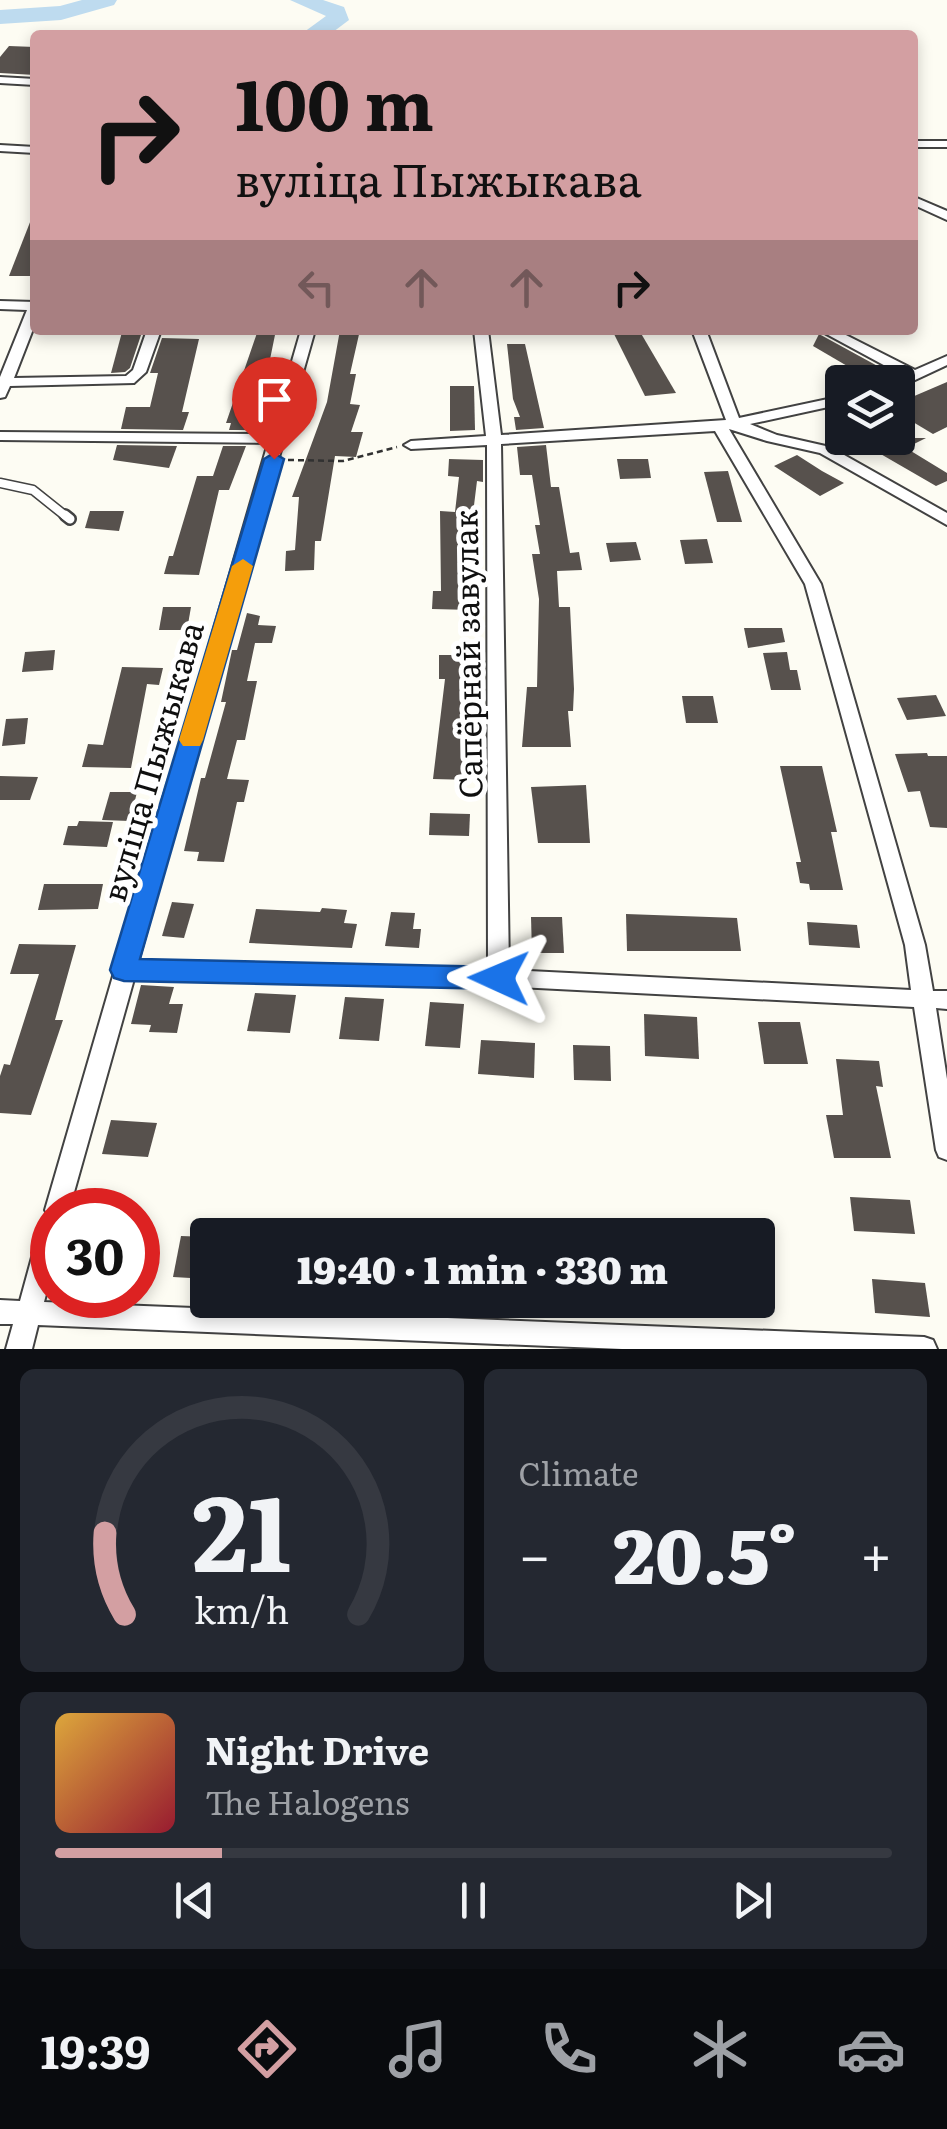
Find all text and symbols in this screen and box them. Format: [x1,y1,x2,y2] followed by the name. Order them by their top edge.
[235,49,434,153] text: 100 m
[70,70,200,200] icon: right
[235,144,642,211] text: вуліца Пыжыкава
[289,260,344,315] icon: left
[394,260,449,315] icon: ahead
[499,260,554,315] icon: ahead
[604,260,659,315] icon: right
[232,357,317,460] pin
[825,365,915,455] map controls
[825,365,915,455] button: layers
[247,372,302,427] icon: arrive
[439,509,493,799] street label: Сапёрнай завулак
[88,615,214,907] street label: вуліца Пыжыкава
[447,926,551,1030] position arrow
[30,1188,160,1318] speed limit sign: 30
[297,1239,668,1296] text: 19:40 · 1 min · 330 m
[519,1448,639,1496] text: Climate
[192,1450,291,1604] text: 21
[613,1496,797,1607] text: 20.5°
[519,1511,551,1593] text: −
[860,1511,892,1593] text: +
[194,1582,289,1635] text: km/h
[205,1720,429,1777] text: Night Drive
[205,1777,409,1825] text: The Halogens
[167,1873,222,1928] icon: previous
[446,1873,501,1928] icon: pause
[725,1873,780,1928] icon: next
[232,2014,302,2084] icon: directions
[383,2014,453,2084] icon: music
[534,2014,604,2084] icon: phone
[685,2014,755,2084] icon: climate
[836,2014,906,2084] icon: car
[41,2016,151,2083] text: 19:39

